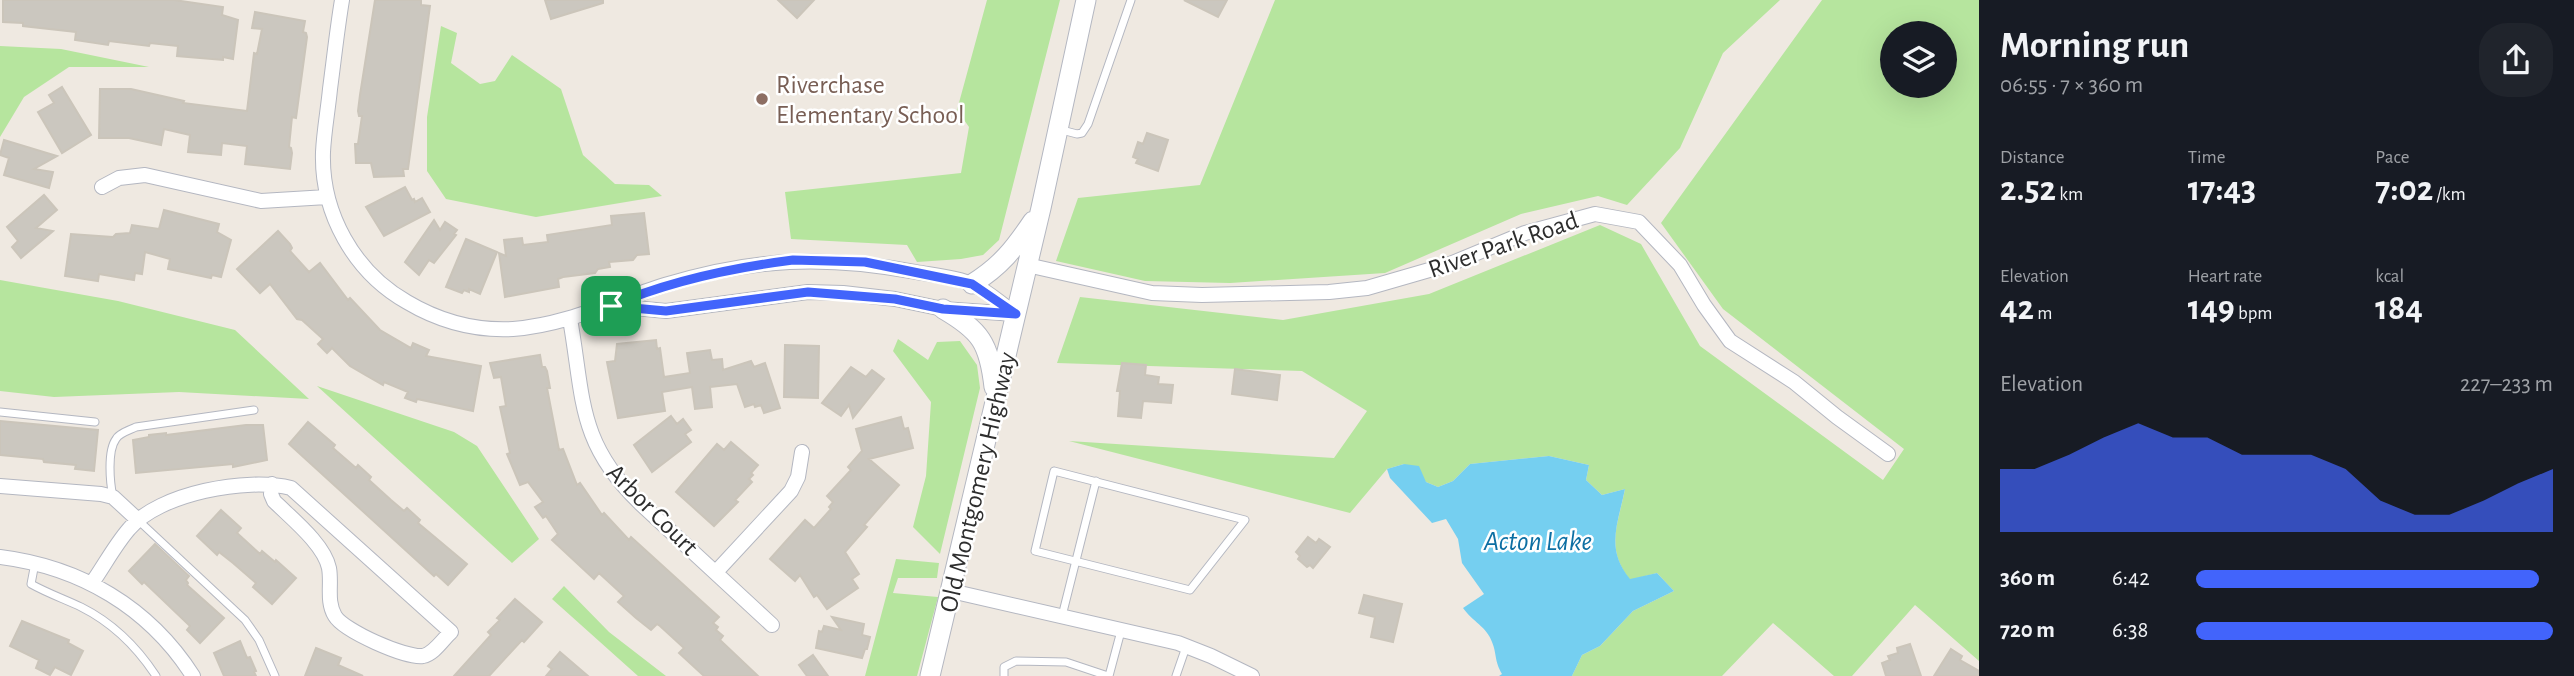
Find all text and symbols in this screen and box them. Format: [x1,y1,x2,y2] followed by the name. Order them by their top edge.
[1880,21,1957,98] map controls
[1880,21,1957,98] button: layers
[2479,23,2553,97] button: share
[2000,27,2189,65] text: Morning run
[776,72,965,128] place label: Riverchase Elementary School
[2000,74,2143,97] text: 06:55 · 7 × 360 m
[754,91,770,107] marker: Riverchase Elementary School
[2000,148,2064,167] text: Distance
[2188,148,2226,167] text: Time
[2375,148,2410,167] text: Pace
[2000,172,2056,207] text: 2.52
[2188,172,2256,207] text: 17:43
[2375,172,2433,207] text: 7:02
[2056,185,2083,204] text: km
[2433,185,2466,204] text: /km
[1425,207,1582,283] street label: River Park Road
[2000,267,2069,286] text: Elevation
[2188,267,2262,286] text: Heart rate
[2375,267,2404,286] text: kcal
[581,276,641,336] pin
[592,287,630,325] icon: arrive
[2000,291,2034,326] text: 42
[2188,291,2235,326] text: 149
[2375,291,2423,326] text: 184
[2034,304,2052,323] text: m
[2235,304,2272,323] text: bpm
[935,350,1021,615] street label: Old Montgomery Highway
[2000,373,2083,396] text: Elevation
[2460,373,2553,396] text: 227–233 m
[602,459,703,560] street label: Arbor Court
[1483,528,1592,556] water label: Acton Lake
[2000,567,2055,590] text: 360 m
[2112,567,2150,590] text: 6:42
[2000,619,2055,642] text: 720 m
[2112,619,2148,642] text: 6:38

